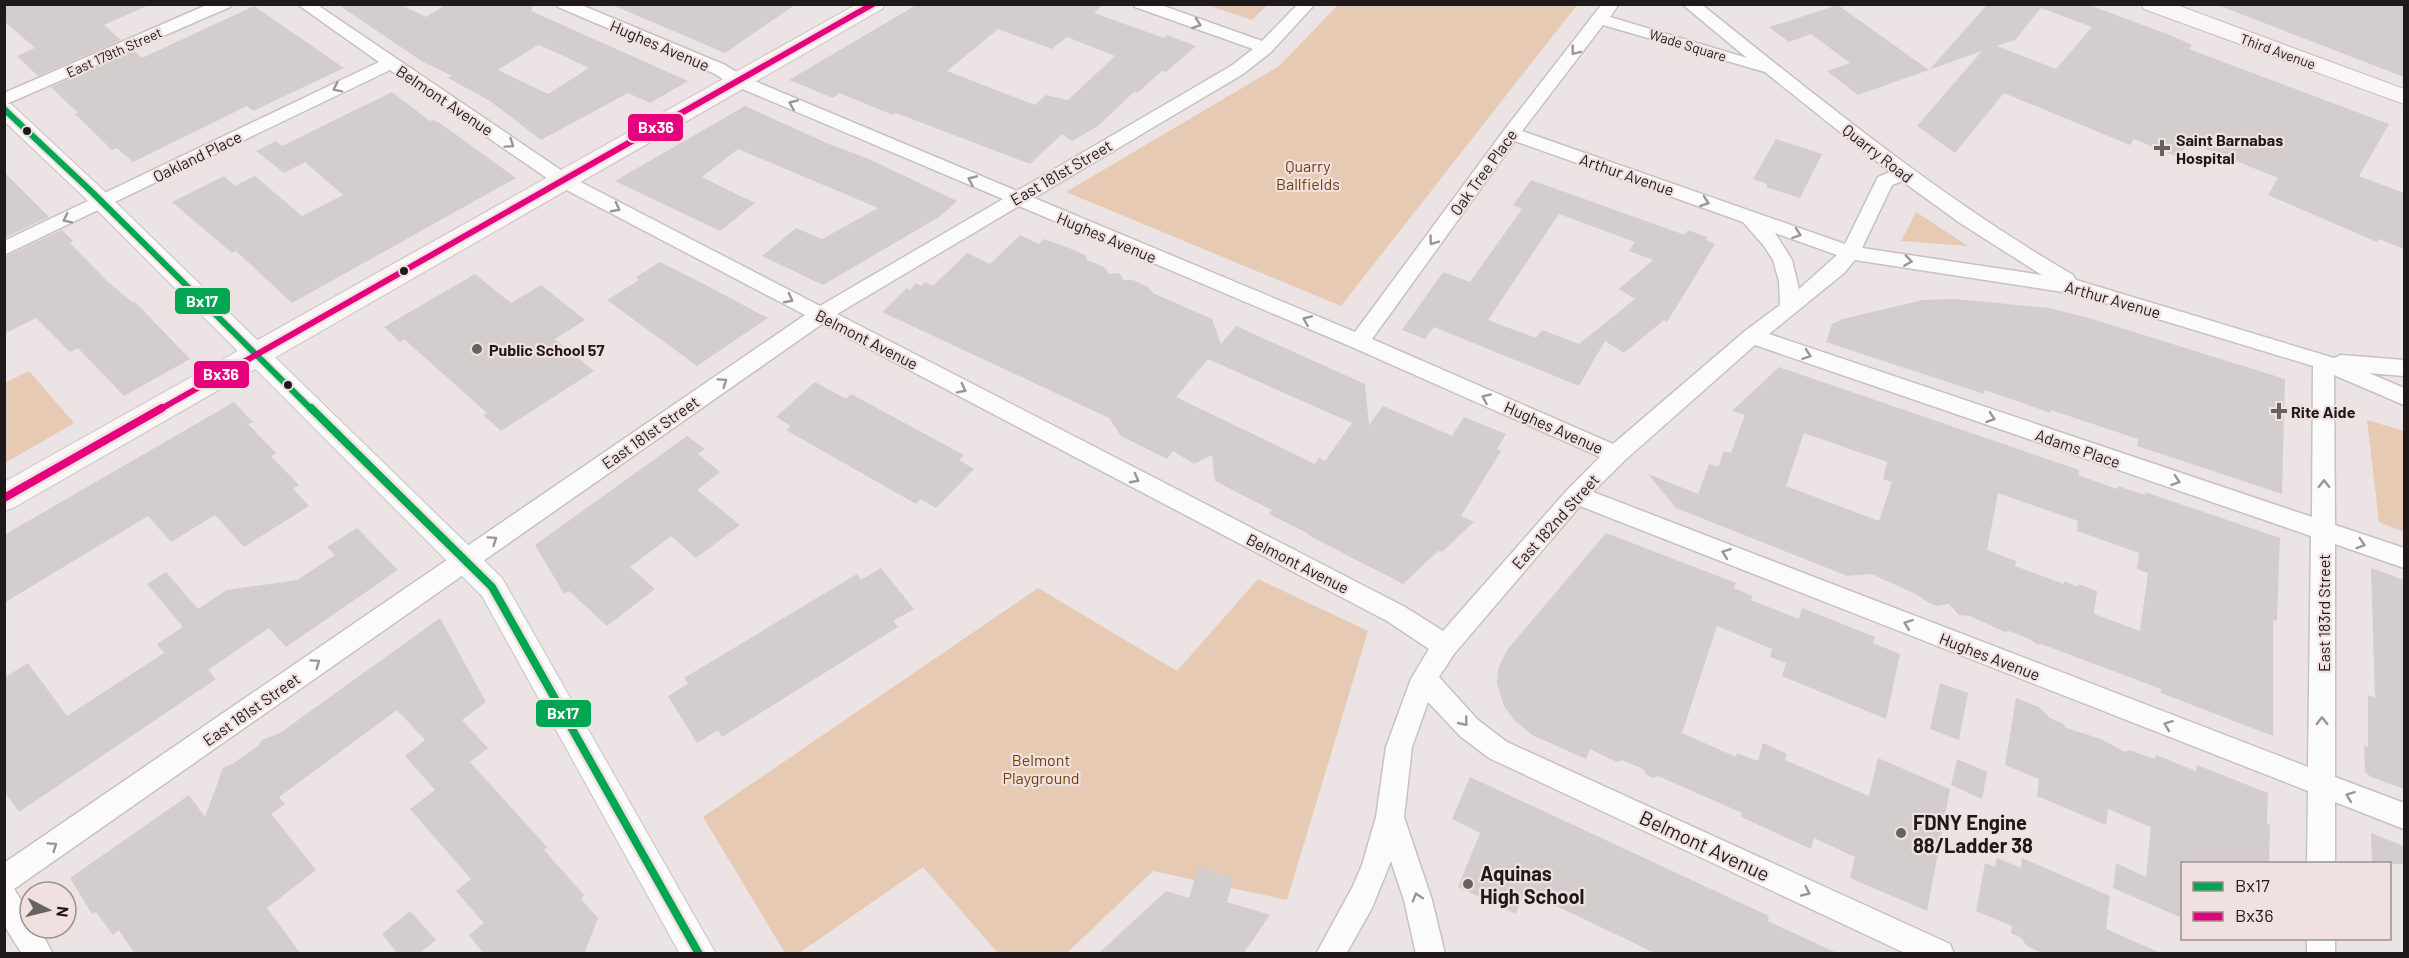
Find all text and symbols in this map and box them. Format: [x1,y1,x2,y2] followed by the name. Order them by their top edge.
[607,15,713,75] street label: Hughes Avenue
[1191,16,1202,29] one-way arrow
[64,23,164,81] street label: East 179th Street
[1647,25,1729,65] street label: Wade Square
[2238,29,2318,73] street label: Third Avenue
[1571,44,1582,55] one-way arrow
[393,61,497,139] street label: Belmont Avenue
[333,81,344,92] one-way arrow
[788,99,799,111] one-way arrow
[627,113,684,142] line badge: Bx36
[638,117,674,136] text: Bx36
[1839,120,1917,186] street label: Quarry Road
[21,125,33,137] unlabelled marker
[1445,125,1521,219] street label: Oak Tree Place
[149,126,245,186] street label: Oakland Place
[2176,130,2283,167] place label: Saint Barnabas Hospital
[1007,135,1115,209] street label: East 181st Street
[503,137,514,148] one-way arrow
[2153,139,2171,157] marker: Saint Barnabas Hospital
[1577,149,1677,199] street label: Arthur Avenue
[1276,156,1340,193] park label: Quarry Ballfields
[967,175,978,187] one-way arrow
[1699,194,1710,207] one-way arrow
[610,201,620,212] one-way arrow
[1054,207,1160,267] street label: Hughes Avenue
[63,211,74,223] one-way arrow
[1791,227,1802,240] one-way arrow
[1429,234,1440,245] one-way arrow
[1904,255,1913,267] one-way arrow
[398,265,410,277] unlabelled marker
[2063,276,2163,322] street label: Arthur Avenue
[174,287,231,315] line badge: Bx17
[186,291,218,310] text: Bx17
[782,291,793,303] one-way arrow
[813,305,921,373] street label: Belmont Avenue
[1302,315,1313,327] one-way arrow
[489,340,604,359] place label: Public School 57
[470,342,484,356] marker: Public School 57
[1801,348,1812,361] one-way arrow
[193,360,250,389] line badge: Bx36
[203,364,239,383] text: Bx36
[717,378,728,389] one-way arrow
[282,379,294,391] unlabelled marker
[955,381,966,393] one-way arrow
[598,392,702,472] street label: East 181st Street
[1481,393,1492,405] one-way arrow
[1502,397,1606,457] street label: Hughes Avenue
[2291,402,2356,421] place label: Rite Aide
[2272,404,2286,418] marker: Rite Aide
[1986,411,1996,424] one-way arrow
[2033,425,2123,471] street label: Adams Place
[1507,470,1603,572] street label: East 182nd Street
[1128,471,1139,483] one-way arrow
[2170,474,2181,487] one-way arrow
[2318,480,2330,489] one-way arrow
[1244,529,1352,597] street label: Belmont Avenue
[487,536,498,547] one-way arrow
[2355,537,2366,549] one-way arrow
[1721,548,1732,561] one-way arrow
[2314,554,2333,672] street label: East 183rd Street
[1903,619,1914,631] one-way arrow
[1937,628,2043,684] street label: Hughes Avenue
[309,659,320,670] one-way arrow
[199,669,303,749] street label: East 181st Street
[535,699,592,728] line badge: Bx17
[547,703,579,722] text: Bx17
[1457,715,1468,726] one-way arrow
[2316,717,2328,726] one-way arrow
[2163,720,2174,732] one-way arrow
[1002,750,1080,787] park label: Belmont Playground
[2345,790,2356,803] one-way arrow
[1636,804,1774,886] street label: Belmont Avenue
[1913,810,2033,857] place label: FDNY Engine 88/Ladder 38
[1894,826,1908,840] marker: FDNY Engine 88/Ladder 38
[46,842,57,853] one-way arrow
[1480,861,1584,908] place label: Aquinas High School
[2181,862,2391,940] legend
[2235,874,2270,896] text: Bx17
[1461,877,1475,891] marker: Aquinas High School
[18,880,78,940] north arrow
[1800,884,1811,896] one-way arrow
[1412,892,1424,903] one-way arrow
[2235,904,2273,926] text: Bx36
[53,905,73,918] text: N

